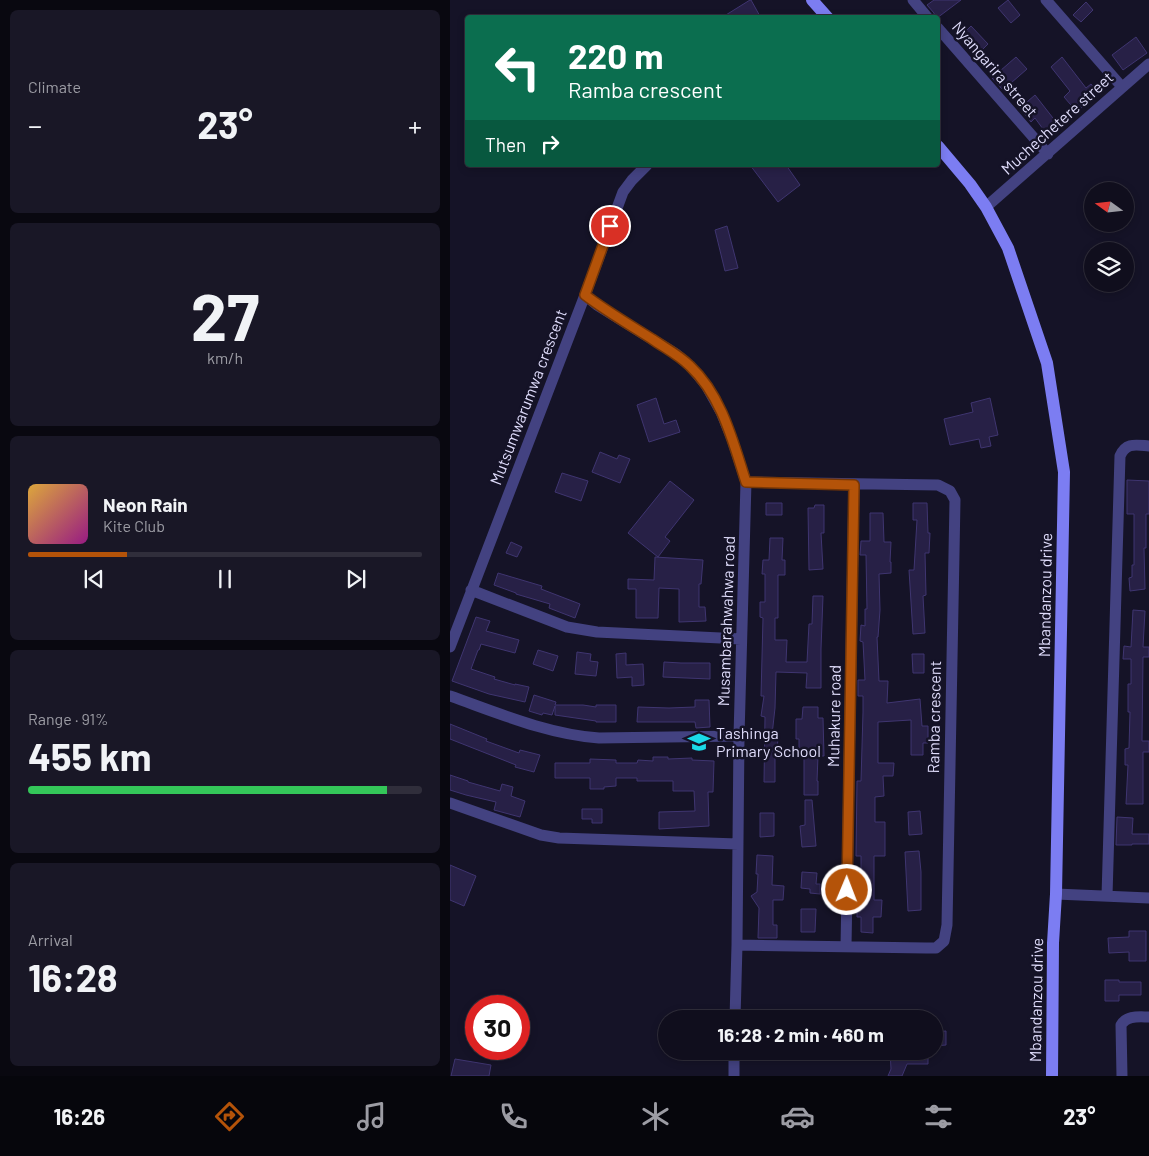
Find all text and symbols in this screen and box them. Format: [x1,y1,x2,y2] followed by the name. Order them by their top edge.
[949,17,1042,120] street label: Nyangarira street
[568,34,663,76] text: 220 m
[485,35,550,100] icon: left
[997,67,1117,178] street label: Muchechetere street
[568,76,723,102] text: Ramba crescent
[28,77,81,96] text: Climate
[197,101,253,147] text: 23°
[28,108,42,142] text: −
[408,108,422,142] text: +
[536,130,564,158] icon: right
[485,133,526,156] text: Then
[1084,182,1134,232] north arrow
[1084,182,1134,292] map controls
[589,205,631,247] pin
[596,212,624,240] icon: arrive
[1084,242,1134,292] button: layers
[191,276,259,354] text: 27
[485,306,570,487] street label: Mutsumwarumwa crescent
[207,348,243,367] text: km/h
[103,493,188,516] text: Neon Rain
[103,516,165,535] text: Kite Club
[1034,533,1055,657] street label: Mbandanzou drive
[713,535,738,707] street label: Musambarahwahwa road
[80,565,108,593] icon: previous
[211,565,239,593] icon: pause
[342,565,370,593] icon: next
[923,660,944,774] street label: Ramba crescent
[823,665,844,767] street label: Muhakure road
[28,709,109,728] text: Range · 91%
[716,723,821,760] place label: Tashinga Primary School
[686,729,712,755] school or university icon: Tashinga Primary School
[28,733,152,779] text: 455 km
[820,863,872,915] position arrow
[28,930,73,949] text: Arrival
[1025,938,1046,1062] street label: Mbandanzou drive
[28,954,118,1000] text: 16:28
[465,995,530,1060] speed limit sign: 30
[717,1023,884,1046] text: 16:28 · 2 min · 460 m
[212,1099,247,1134] icon: directions
[354,1099,389,1134] icon: music
[496,1099,531,1134] icon: phone
[638,1099,673,1134] icon: climate
[780,1099,815,1134] icon: car
[921,1099,956,1134] icon: filters
[53,1103,105,1129] text: 16:26
[1063,1103,1095,1129] text: 23°

